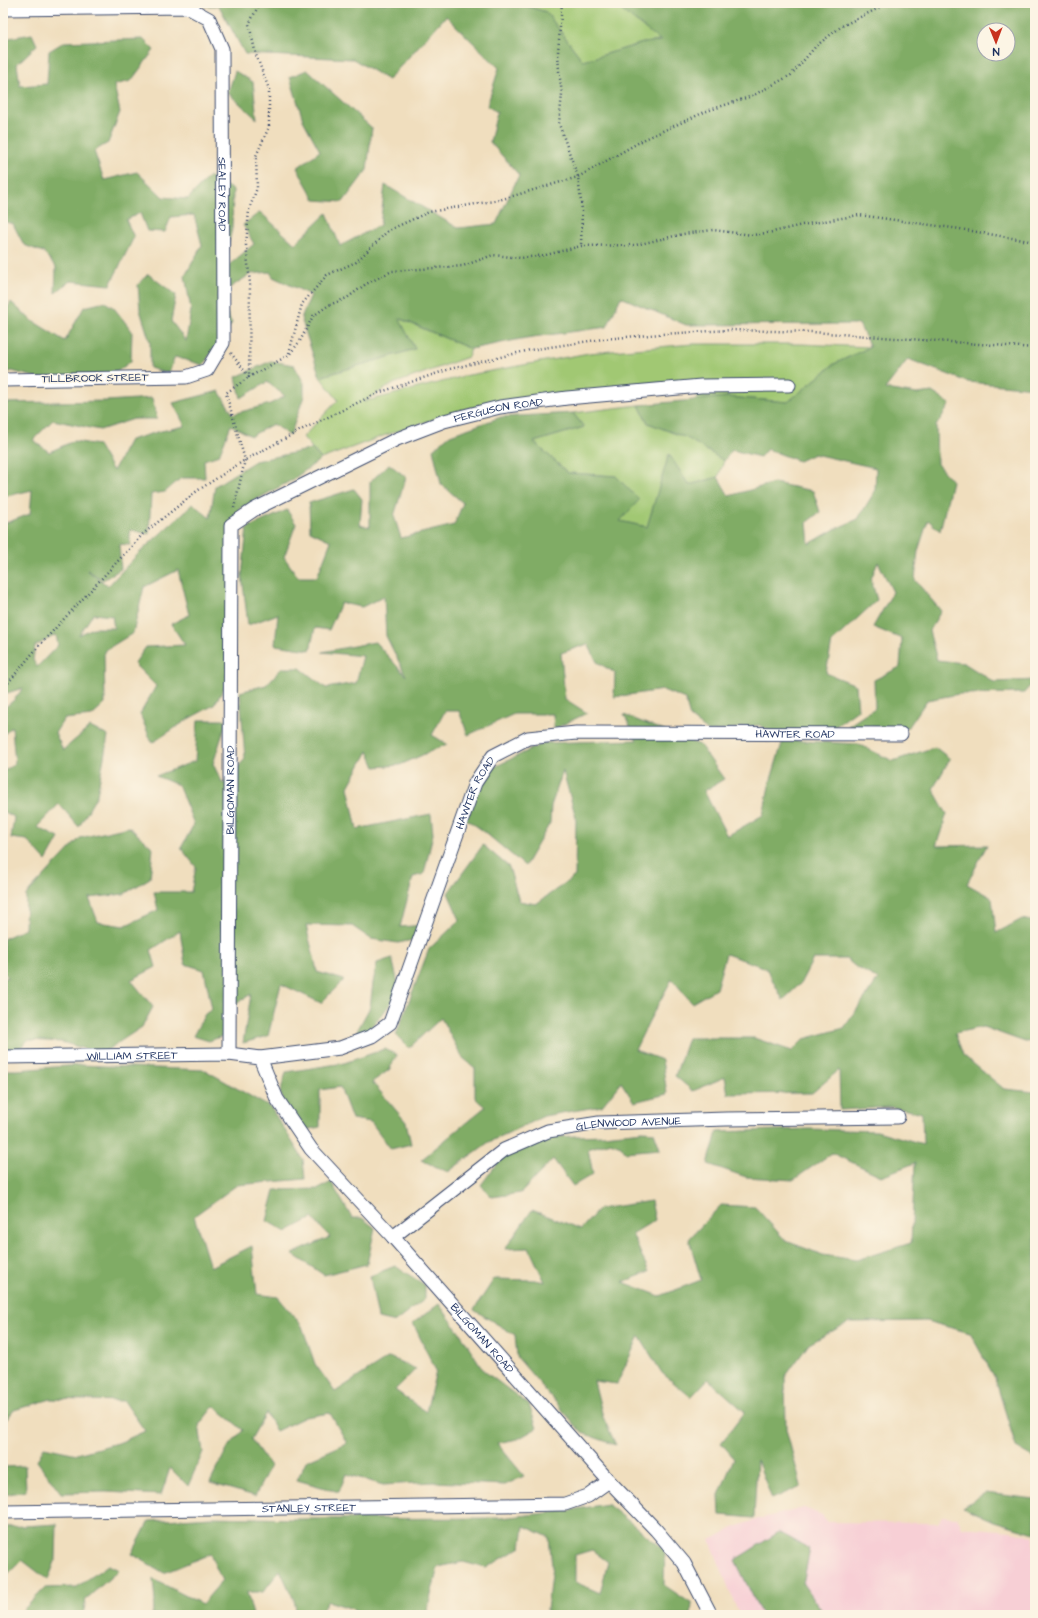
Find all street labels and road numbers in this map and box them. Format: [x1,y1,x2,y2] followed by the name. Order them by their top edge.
[215,157,230,232] street label: SEALEY ROAD
[41,370,149,386] street label: TILLBROOK STREET
[452,394,544,426] street label: FERGUSON ROAD
[755,726,835,741] street label: HAWTER ROAD
[222,745,238,835] street label: BILGOMAN ROAD
[452,753,498,831] street label: HAWTER ROAD
[86,1047,178,1063] street label: WILLIAM STREET
[575,1113,682,1134] street label: GLENWOOD AVENUE
[447,1300,518,1376] street label: BILGOMAN ROAD
[262,1499,356,1516] street label: STANLEY STREET

